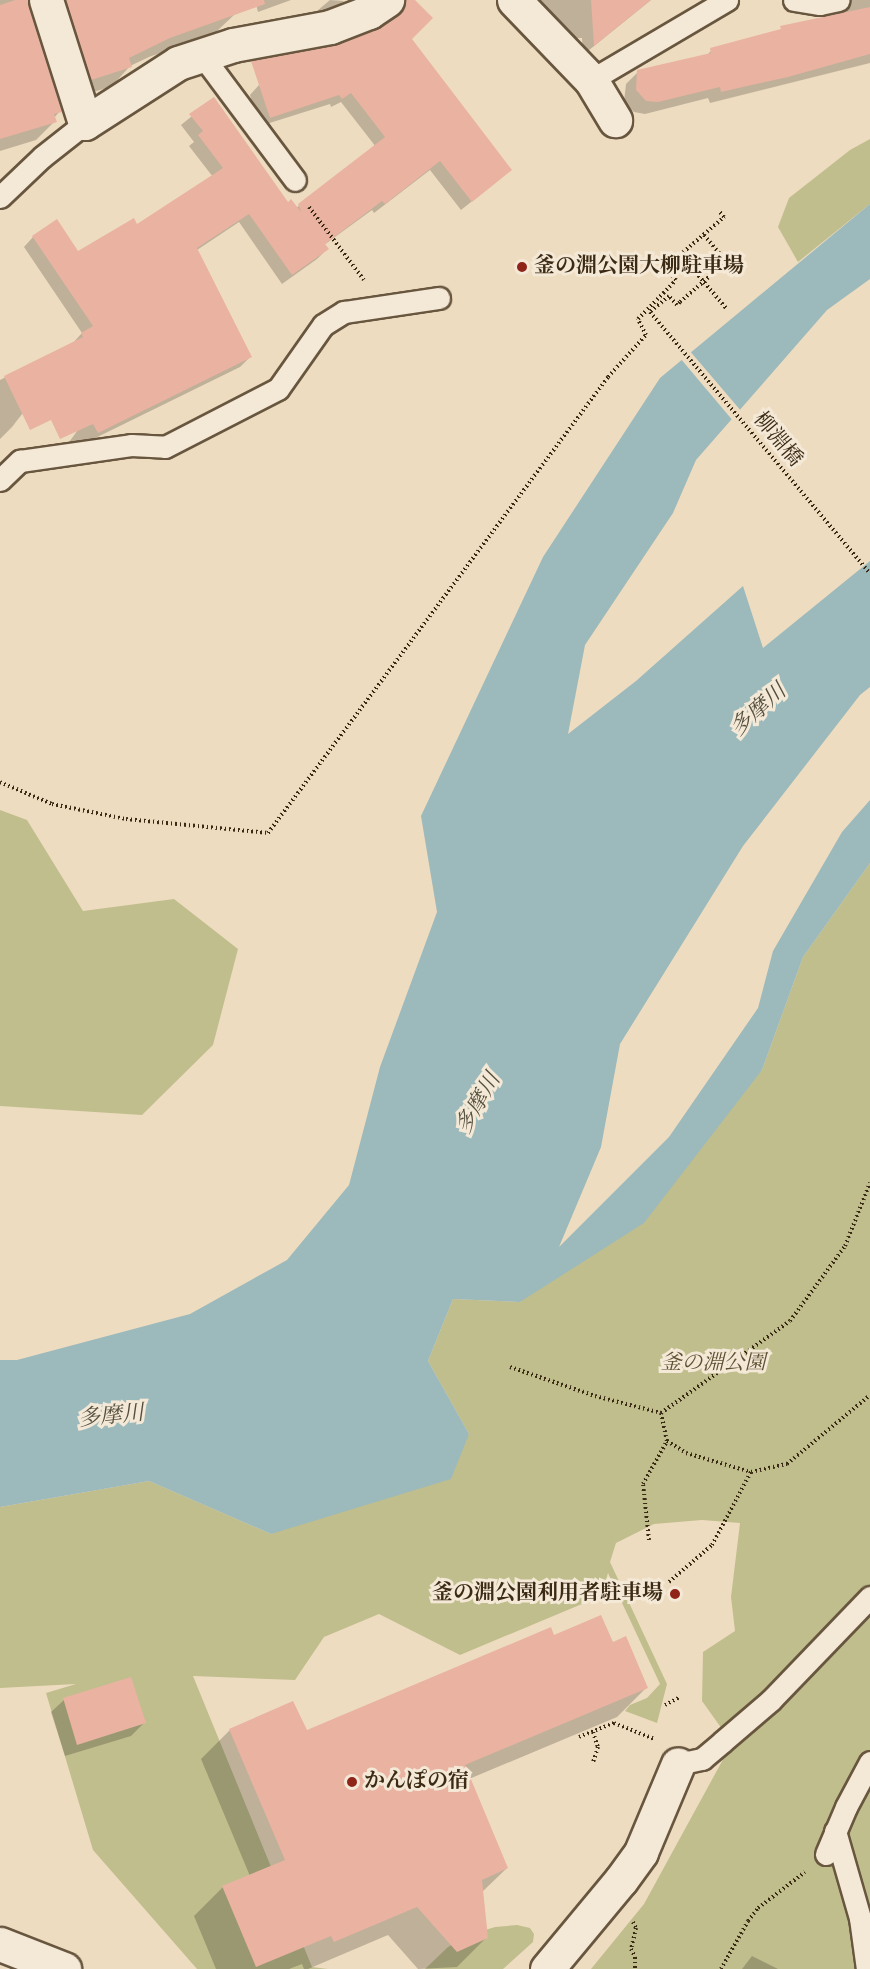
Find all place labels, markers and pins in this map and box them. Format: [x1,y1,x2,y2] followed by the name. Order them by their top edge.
[534,254,744,280] place label: 釜の淵公園大柳駐車場
[515,260,529,274] marker: 釜の淵公園大柳駐車場
[432,1581,663,1607] place label: 釜の淵公園利用者駐車場
[668,1587,682,1601] marker: 釜の淵公園利用者駐車場
[364,1769,469,1795] place label: かんぽの宿
[345,1775,359,1789] marker: かんぽの宿

